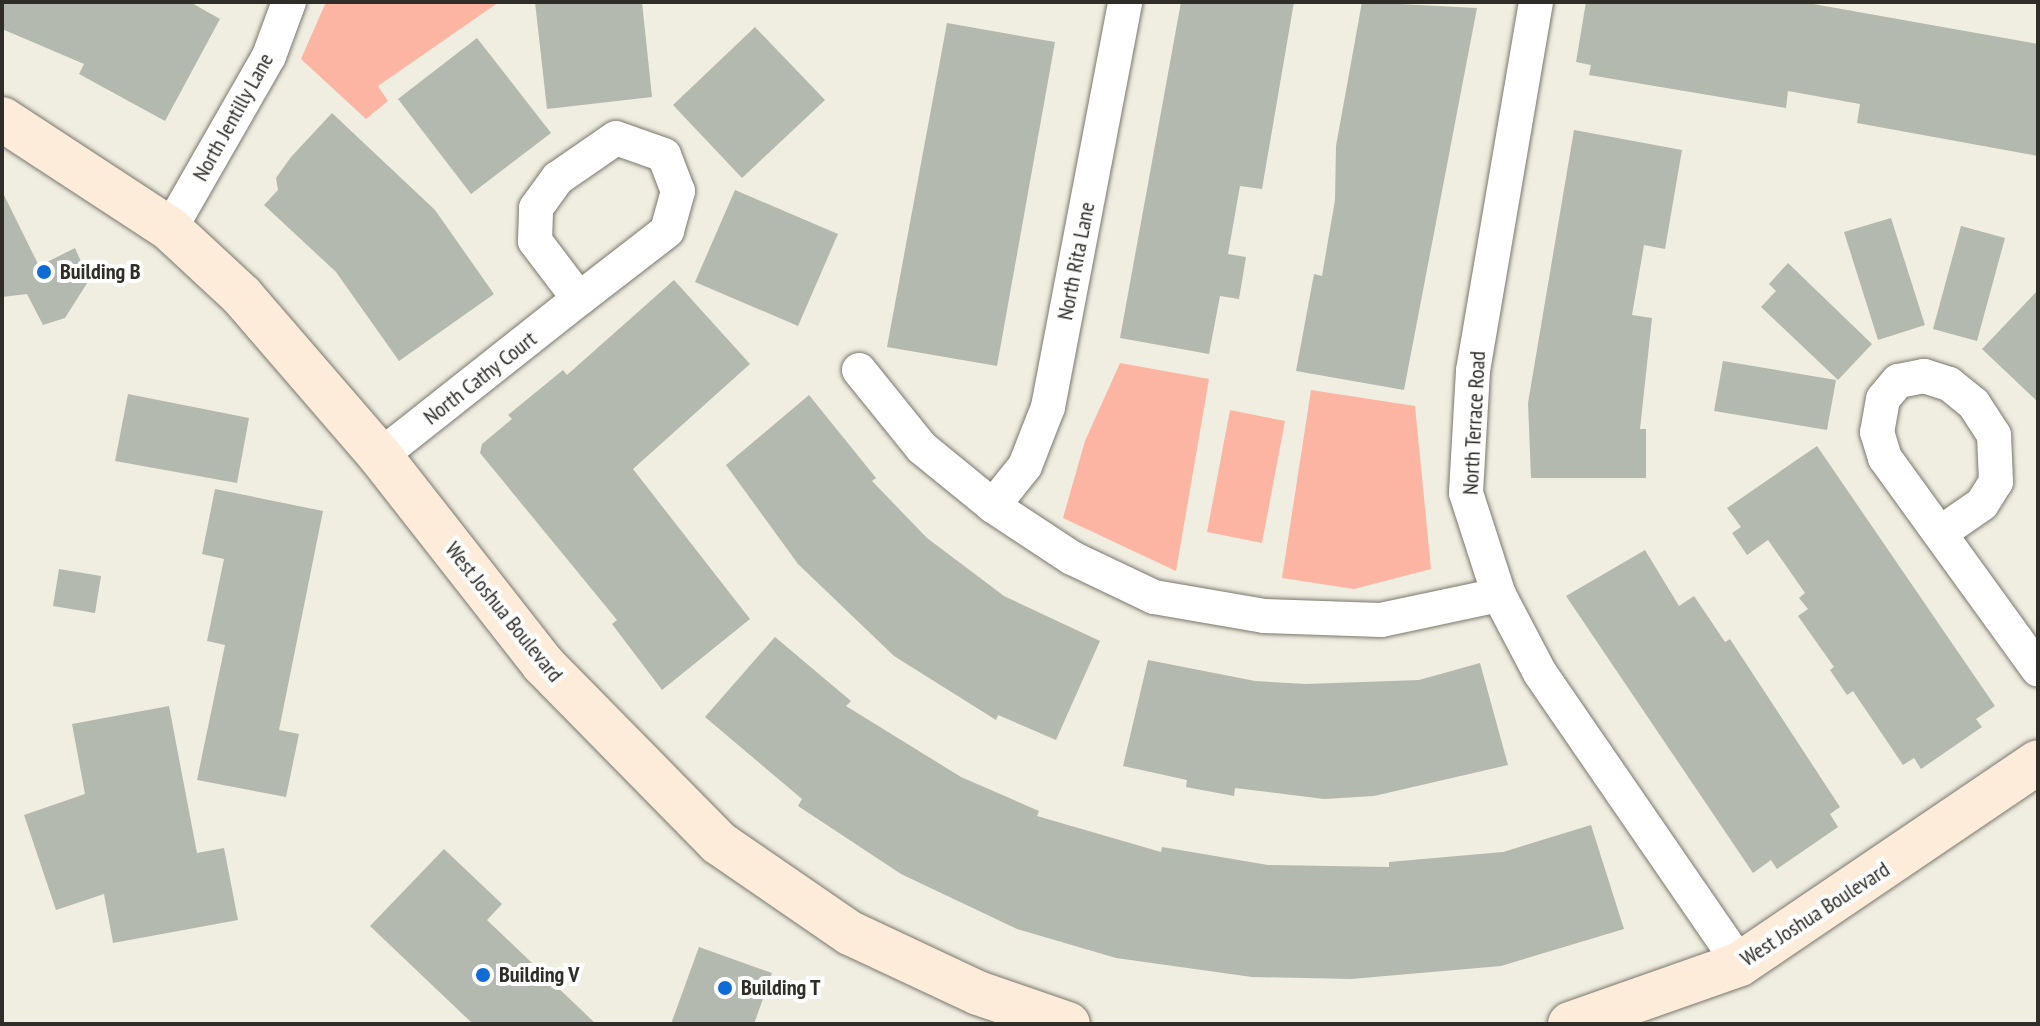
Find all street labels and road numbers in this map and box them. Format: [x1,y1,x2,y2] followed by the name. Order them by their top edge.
[187,48,279,186] street label: North Jentilly Lane
[1052,200,1100,322] street label: North Rita Lane
[418,326,542,430] street label: North Cathy Court
[1457,350,1491,496] street label: North Terrace Road
[440,537,568,687] street label: West Joshua Boulevard
[1736,856,1894,972] street label: West Joshua Boulevard

